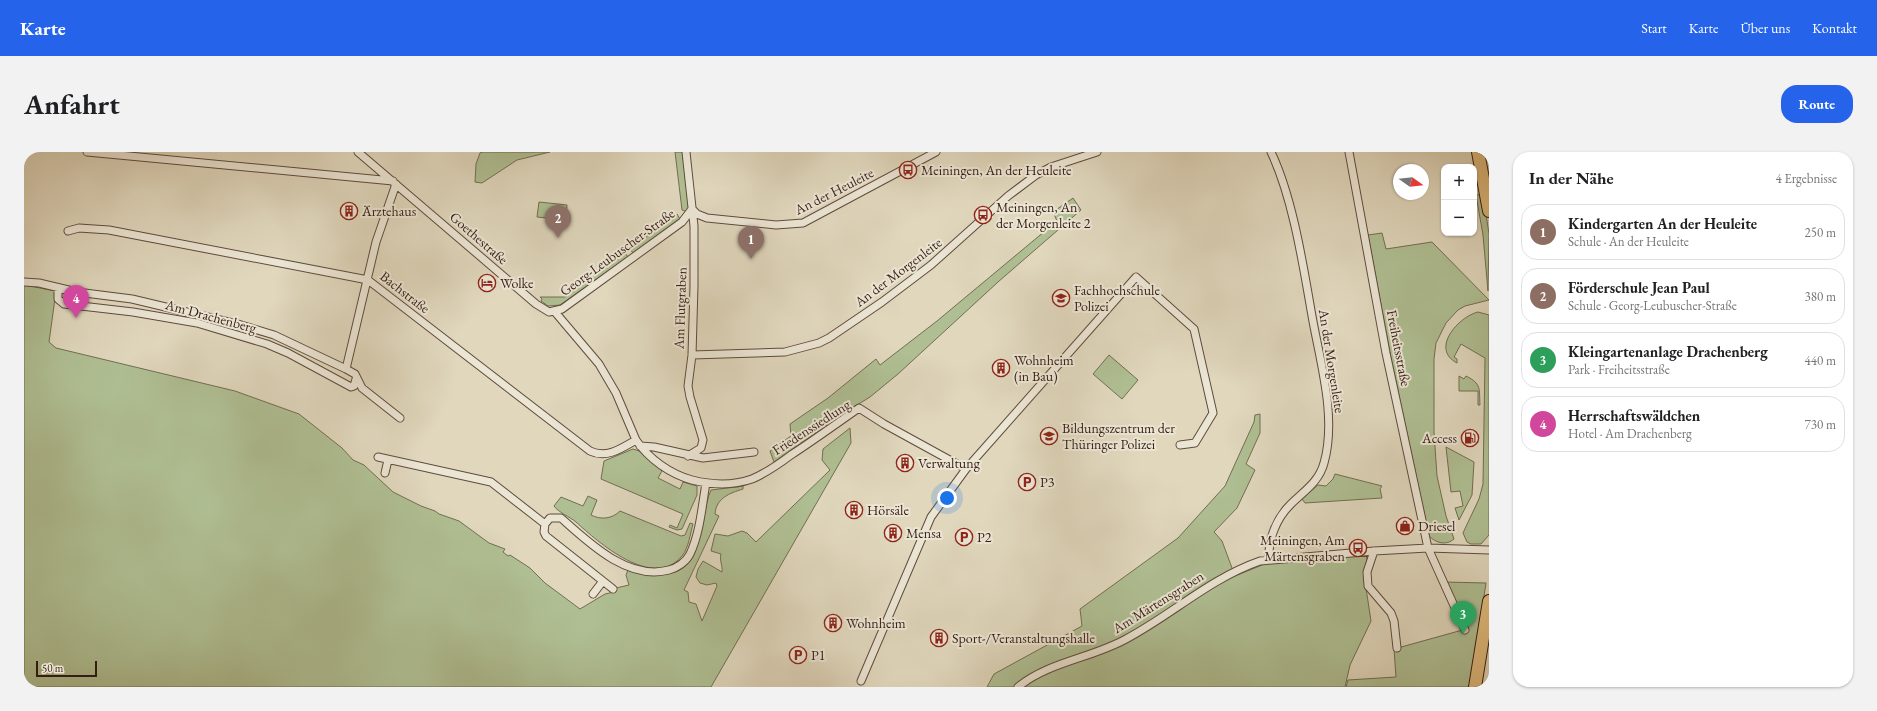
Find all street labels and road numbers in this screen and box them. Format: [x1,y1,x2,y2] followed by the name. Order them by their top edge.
[791,163,877,219] street label: An der Heuleite
[556,204,678,300] street label: Georg-Leubuscher-Straße
[446,208,512,269] street label: Goethestraße
[850,233,946,311] street label: An der Morgenleite
[670,266,690,350] street label: Am Flutgraben
[376,267,434,317] street label: Bachstraße
[163,295,259,337] street label: Am Drachenberg
[1315,307,1349,415] street label: An der Morgenleite
[1383,308,1415,388] street label: Freiheitsstraße
[769,395,854,459] street label: Friedenssiedlung
[1108,566,1207,638] street label: Am Märtensgraben

